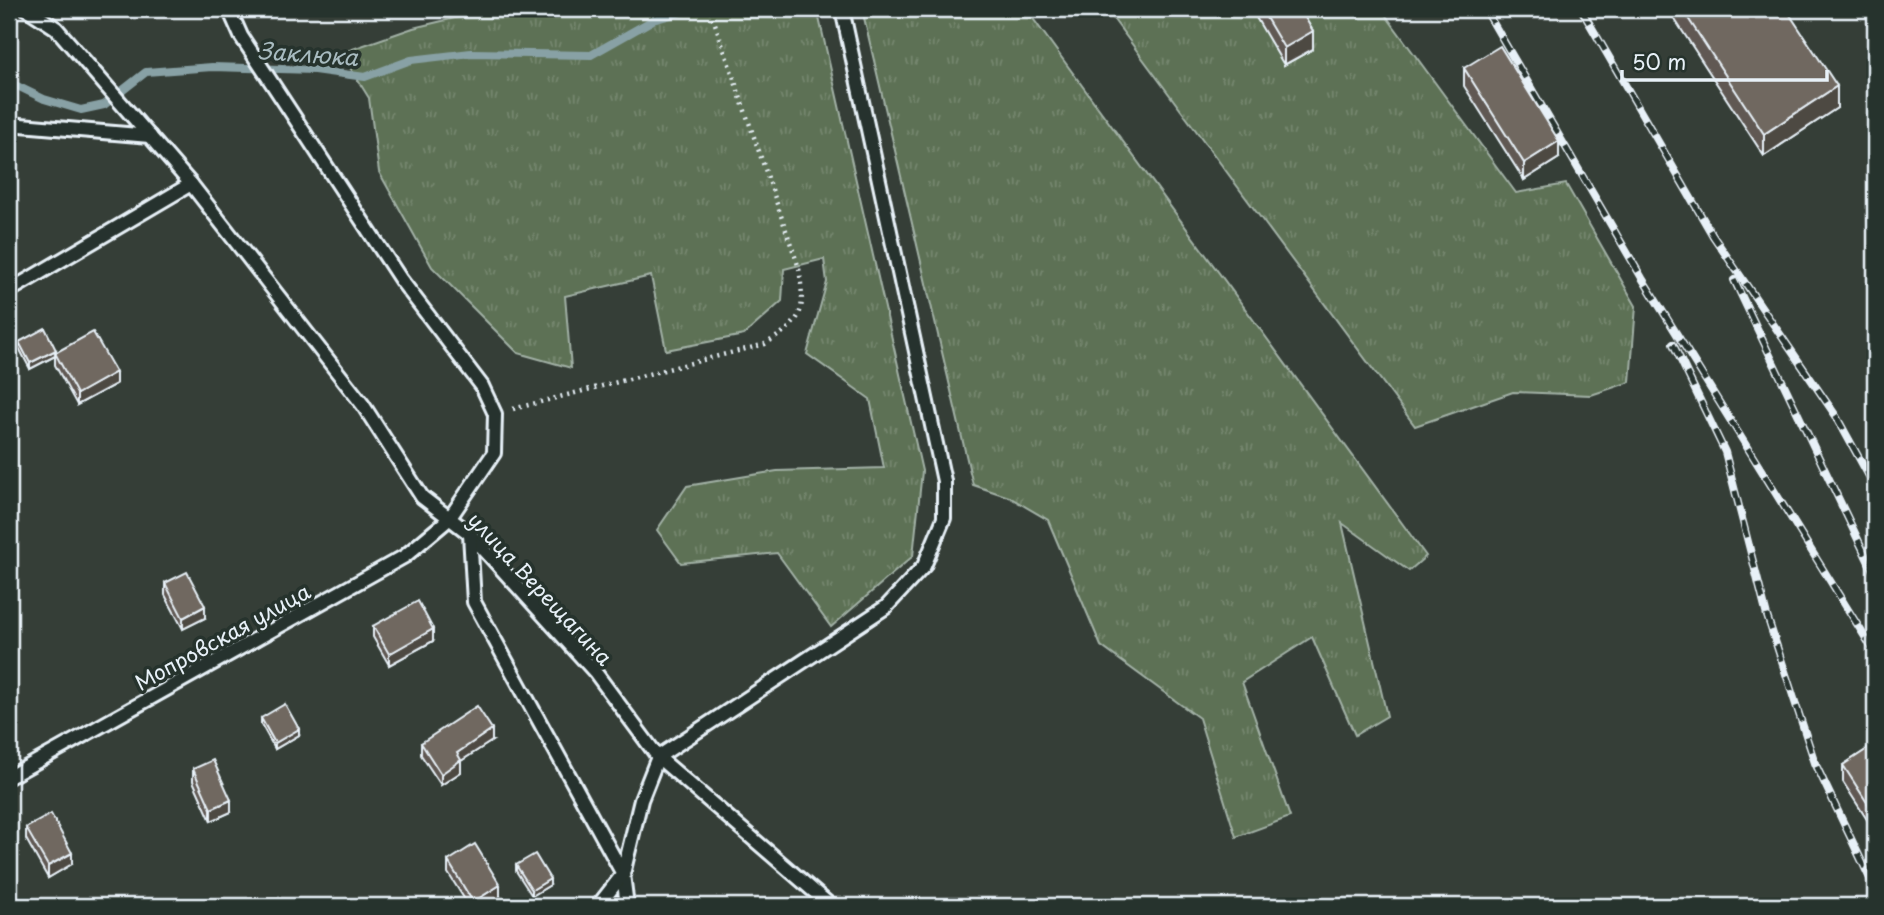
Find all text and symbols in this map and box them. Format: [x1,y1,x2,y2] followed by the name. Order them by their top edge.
[257,32,360,74] water label: Заклюка
[1622,38,1826,82] scale bar
[1632,45,1686,77] text: 50 m
[461,504,621,672] street label: улица Верещагина
[128,574,316,698] street label: Мопровская улица

